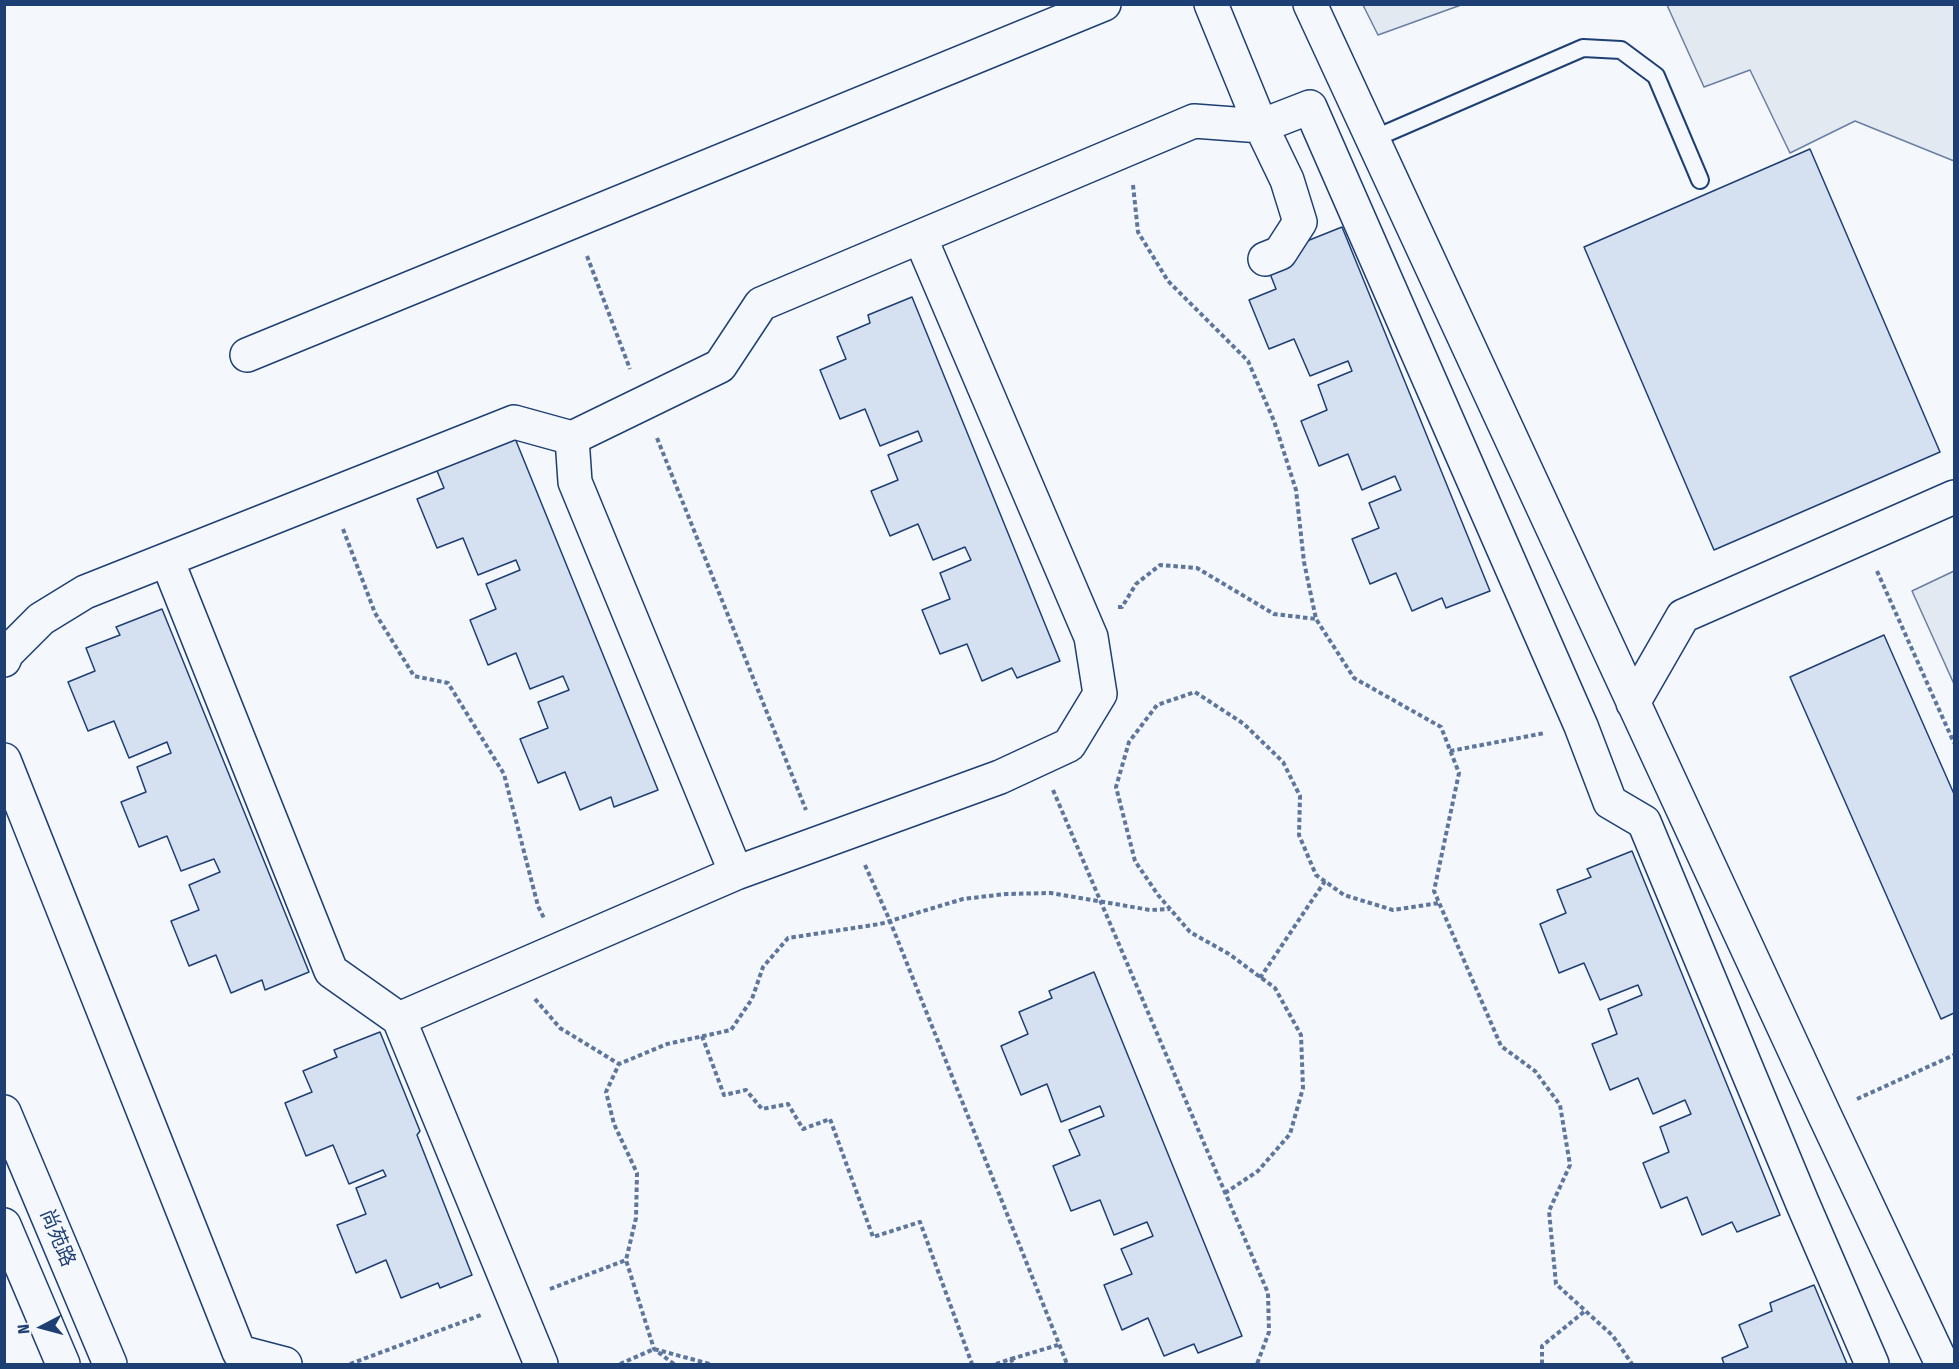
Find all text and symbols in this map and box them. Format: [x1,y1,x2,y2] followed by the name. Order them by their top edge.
[34,1206,80,1270] street label: 尚苑路
[12,1297,72,1357] north arrow
[14,1323,34,1335] text: N

